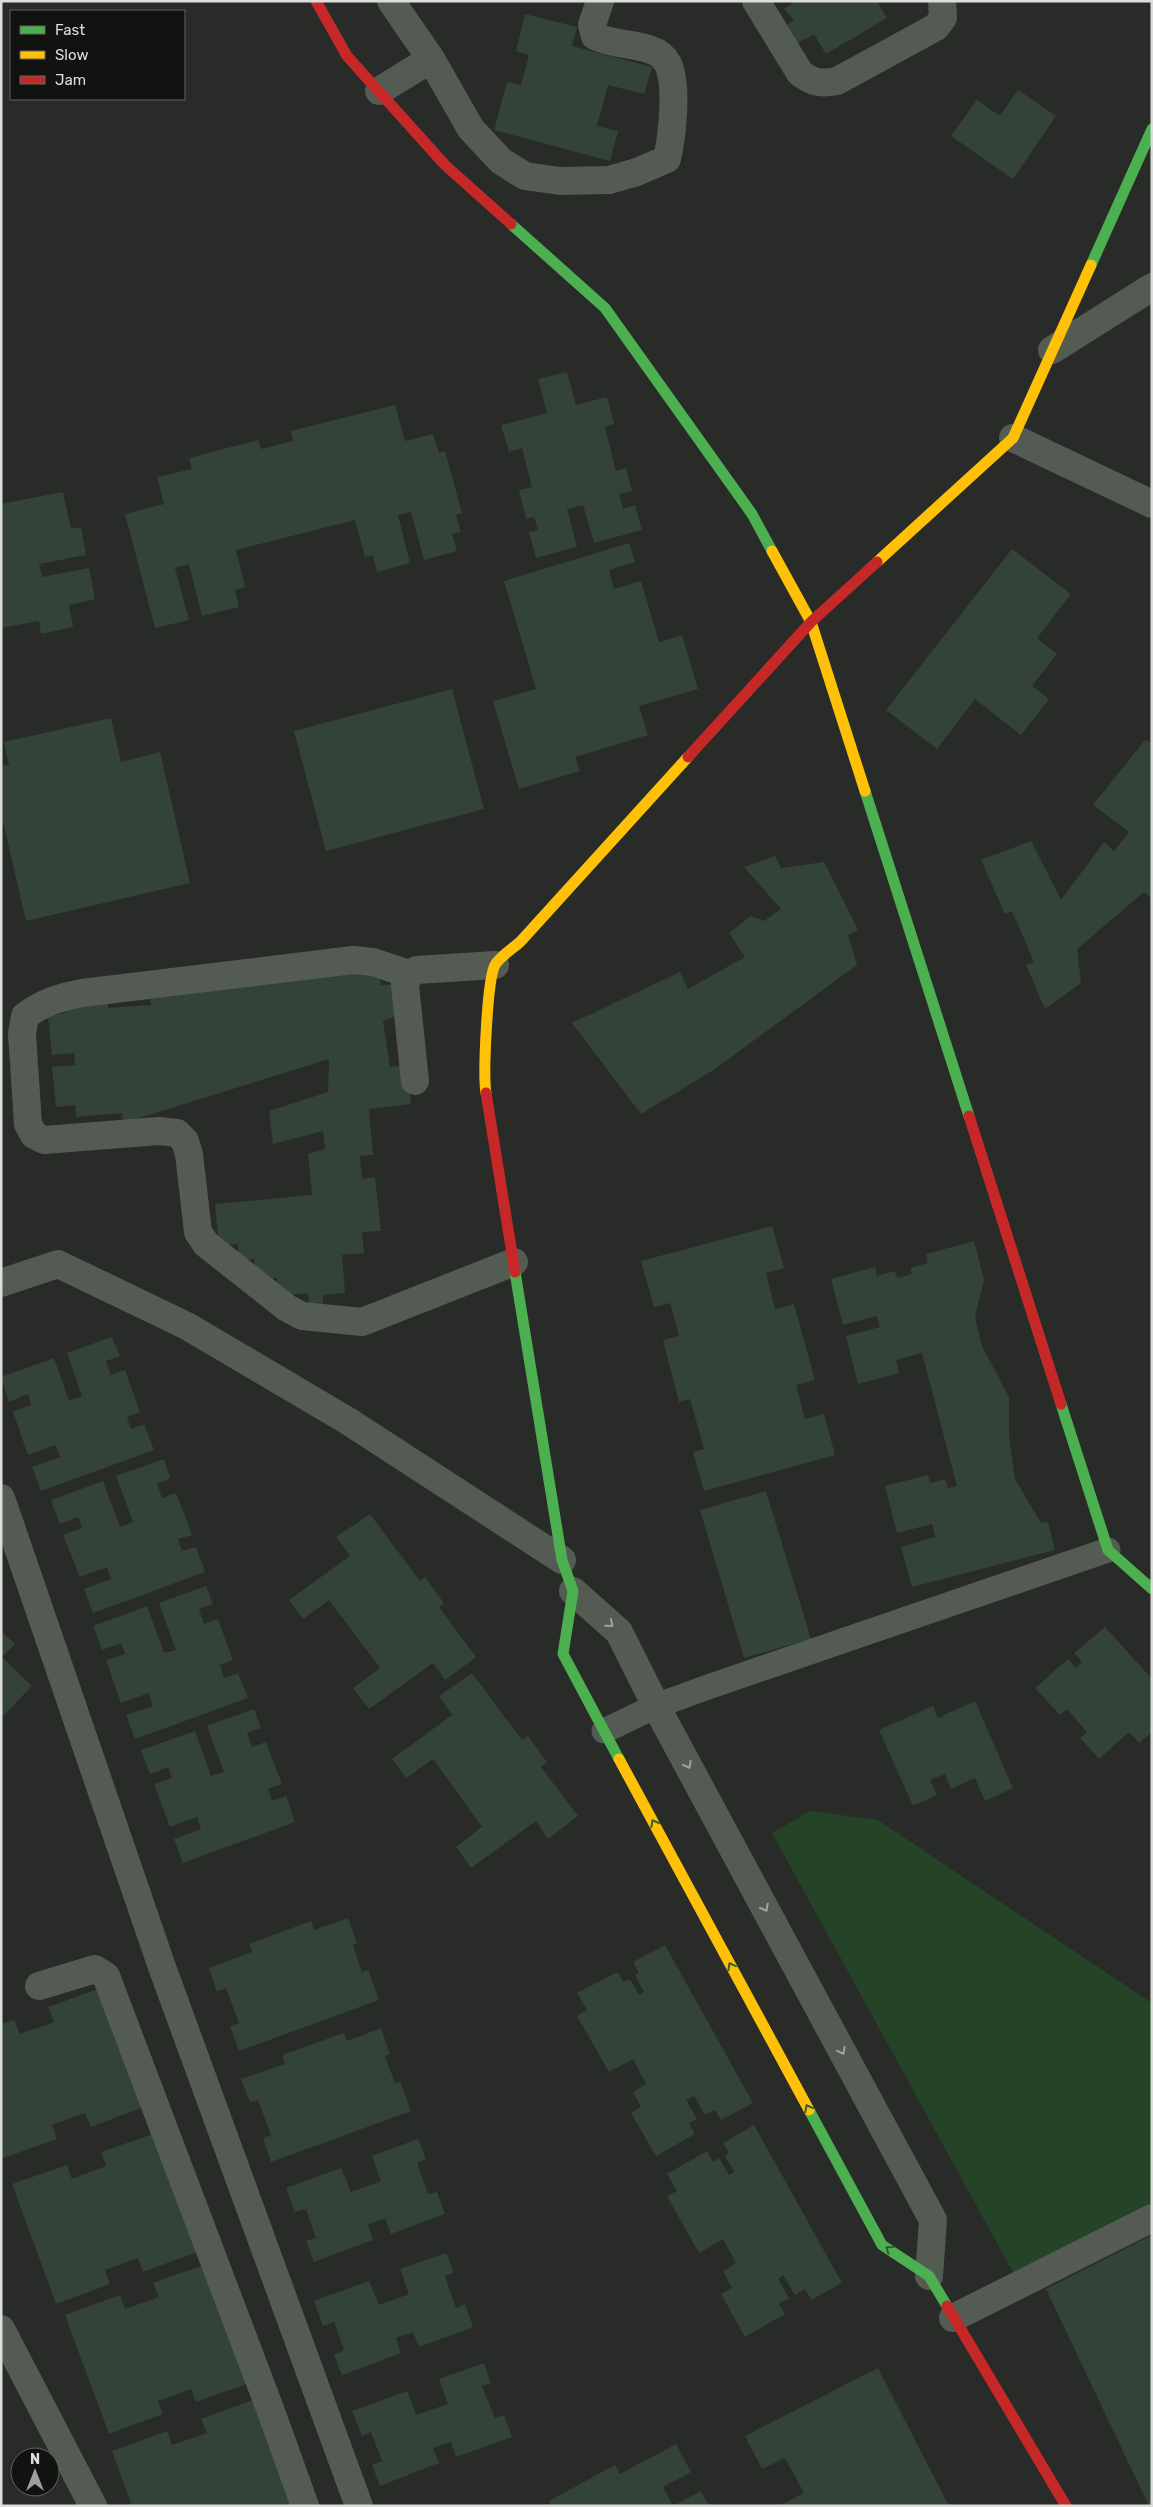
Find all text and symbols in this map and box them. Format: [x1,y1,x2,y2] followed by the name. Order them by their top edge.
[10,10,185,100] legend
[55,21,85,39] text: Fast
[55,46,88,64] text: Slow
[55,71,86,89] text: Jam
[604,1618,613,1627] one-way arrow
[682,1760,692,1769] one-way arrow
[650,1819,660,1828] one-way arrow
[759,1903,769,1912] one-way arrow
[727,1962,737,1971] one-way arrow
[836,2046,846,2055] one-way arrow
[805,2105,815,2114] one-way arrow
[885,2246,895,2255] one-way arrow
[10,2447,60,2497] north arrow
[30,2451,40,2468] text: N

